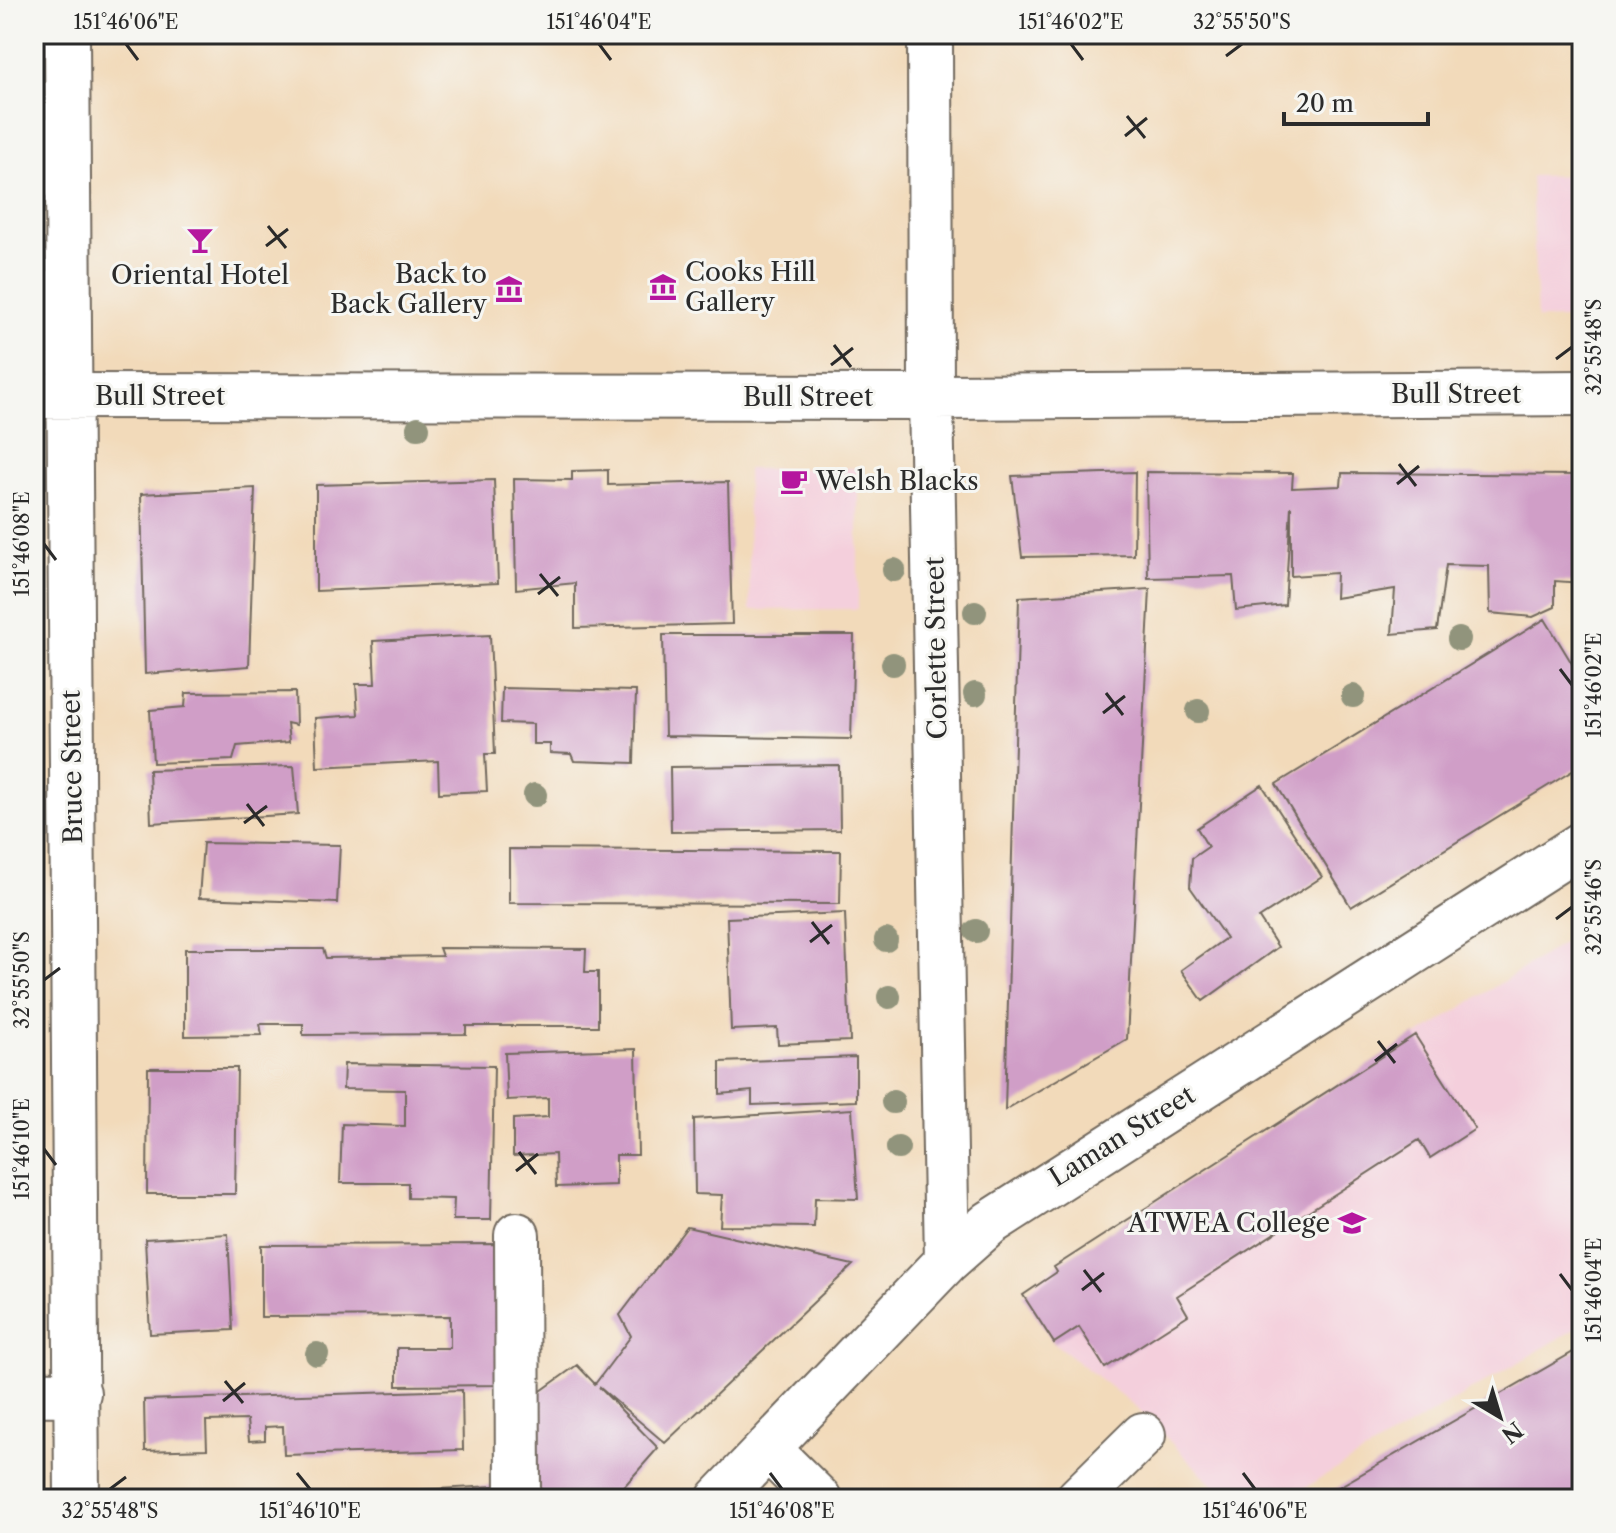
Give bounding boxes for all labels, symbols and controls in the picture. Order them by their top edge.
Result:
text: 151°46'06"E [73,10,179,34]
text: 151°46'04"E [546,10,652,34]
text: 151°46'02"E [1018,10,1124,34]
text: 32°55'50"S [1193,10,1291,34]
scale bar [1284,76,1428,126]
text: 20 m [1296,89,1354,118]
bar icon: Oriental Hotel [185,225,215,255]
place label: Cooks Hill Gallery [685,256,816,318]
place label: Back to Back Gallery [330,258,488,320]
place label: Oriental Hotel [111,259,289,291]
museum icon: Cooks Hill Gallery [648,272,678,302]
museum icon: Back to Back Gallery [494,274,524,304]
text: 32°55'48"S [1582,299,1606,395]
street label: Bull Street [1391,378,1522,410]
street label: Bull Street [95,380,226,412]
street label: Bull Street [743,381,874,413]
place label: Welsh Blacks [815,465,979,497]
cafe icon: Welsh Blacks [779,466,809,496]
text: 151°46'08"E [10,491,34,597]
street label: Corlette Street [918,556,954,740]
text: 151°46'02"E [1582,632,1606,738]
street label: Bruce Street [55,689,89,844]
text: 32°55'46"S [1582,859,1606,955]
text: 32°55'50"S [10,931,34,1029]
street label: Laman Street [1043,1078,1201,1193]
text: 151°46'10"E [10,1098,34,1200]
place label: ATWEA College [1126,1207,1330,1239]
school or university icon: ATWEA College [1337,1208,1367,1238]
text: 151°46'04"E [1582,1237,1606,1343]
north arrow [1460,1377,1540,1457]
text: N [1496,1416,1528,1449]
text: 32°55'48"S [62,1499,158,1523]
text: 151°46'10"E [259,1499,361,1523]
text: 151°46'08"E [729,1499,835,1523]
text: 151°46'06"E [1202,1499,1308,1523]

